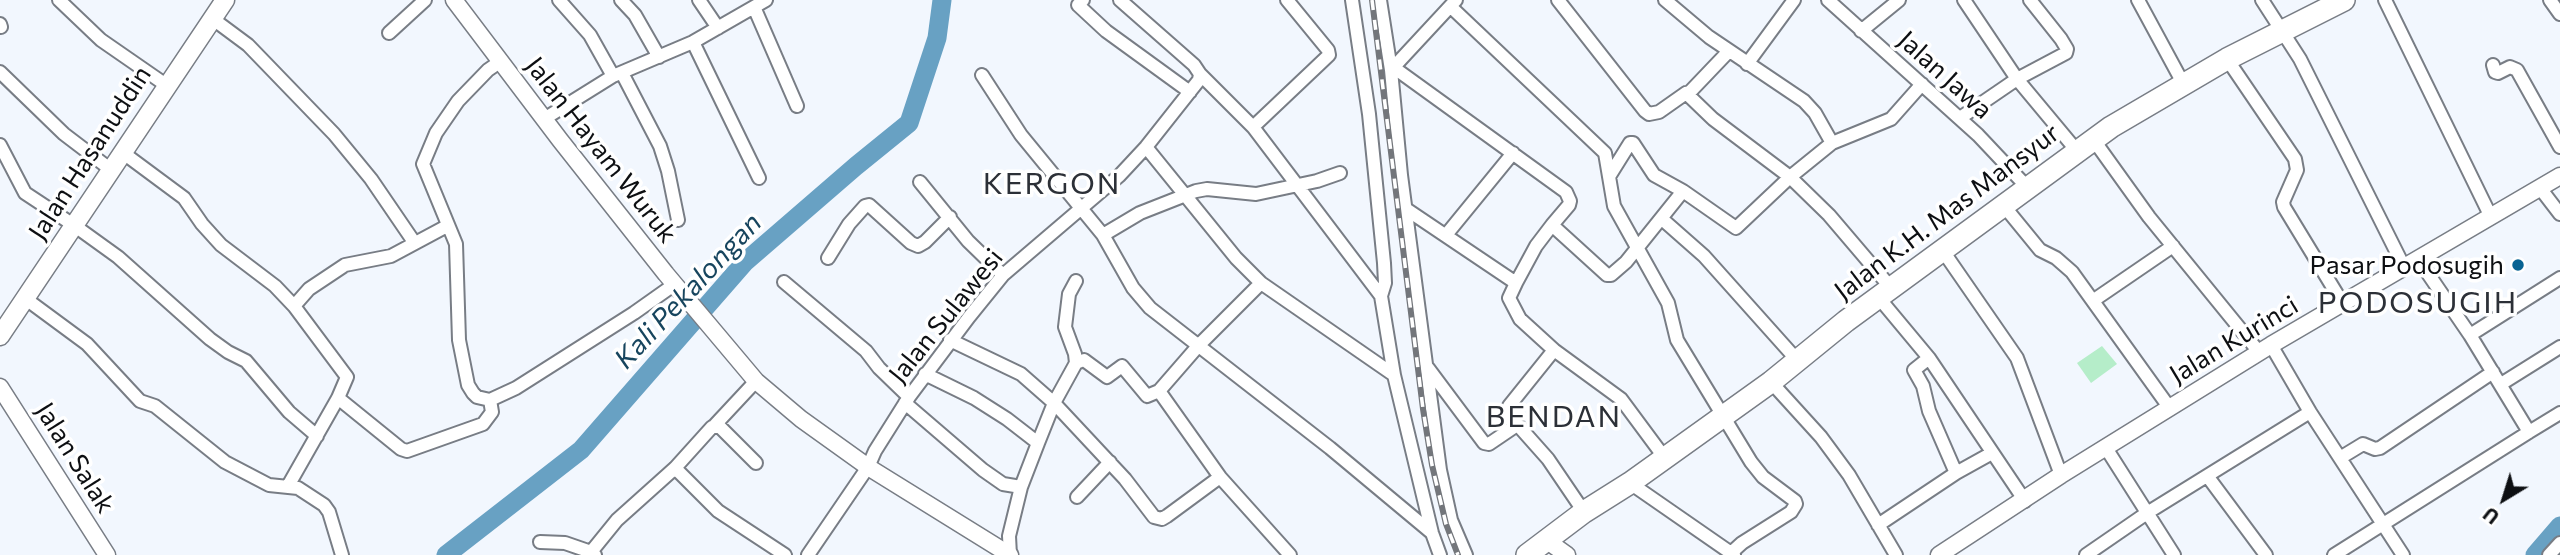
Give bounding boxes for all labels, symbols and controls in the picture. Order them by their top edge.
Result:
street label: Jalan Jawa [1891,25,1999,125]
street label: Jalan Hayam Wuruk [519,51,683,249]
street label: Jalan Hasanuddin [22,60,158,246]
street label: Jalan K.H. Mas Mansyur [1828,117,2066,307]
district label: KERGON [983,166,1121,202]
water label: Kali Pekalongan [607,206,769,376]
street label: Jalan Sulawesi [882,243,1010,389]
place label: Pasar Podosugih [2310,249,2504,281]
marker: Pasar Podosugih [2510,257,2526,273]
district label: PODOSUGIH [2319,285,2517,321]
street label: Jalan Kurinci [2164,289,2304,391]
street label: Jalan Salak [29,397,121,519]
district label: BENDAN [1487,399,1621,435]
north arrow [2469,464,2539,534]
text: U [2478,503,2503,529]

